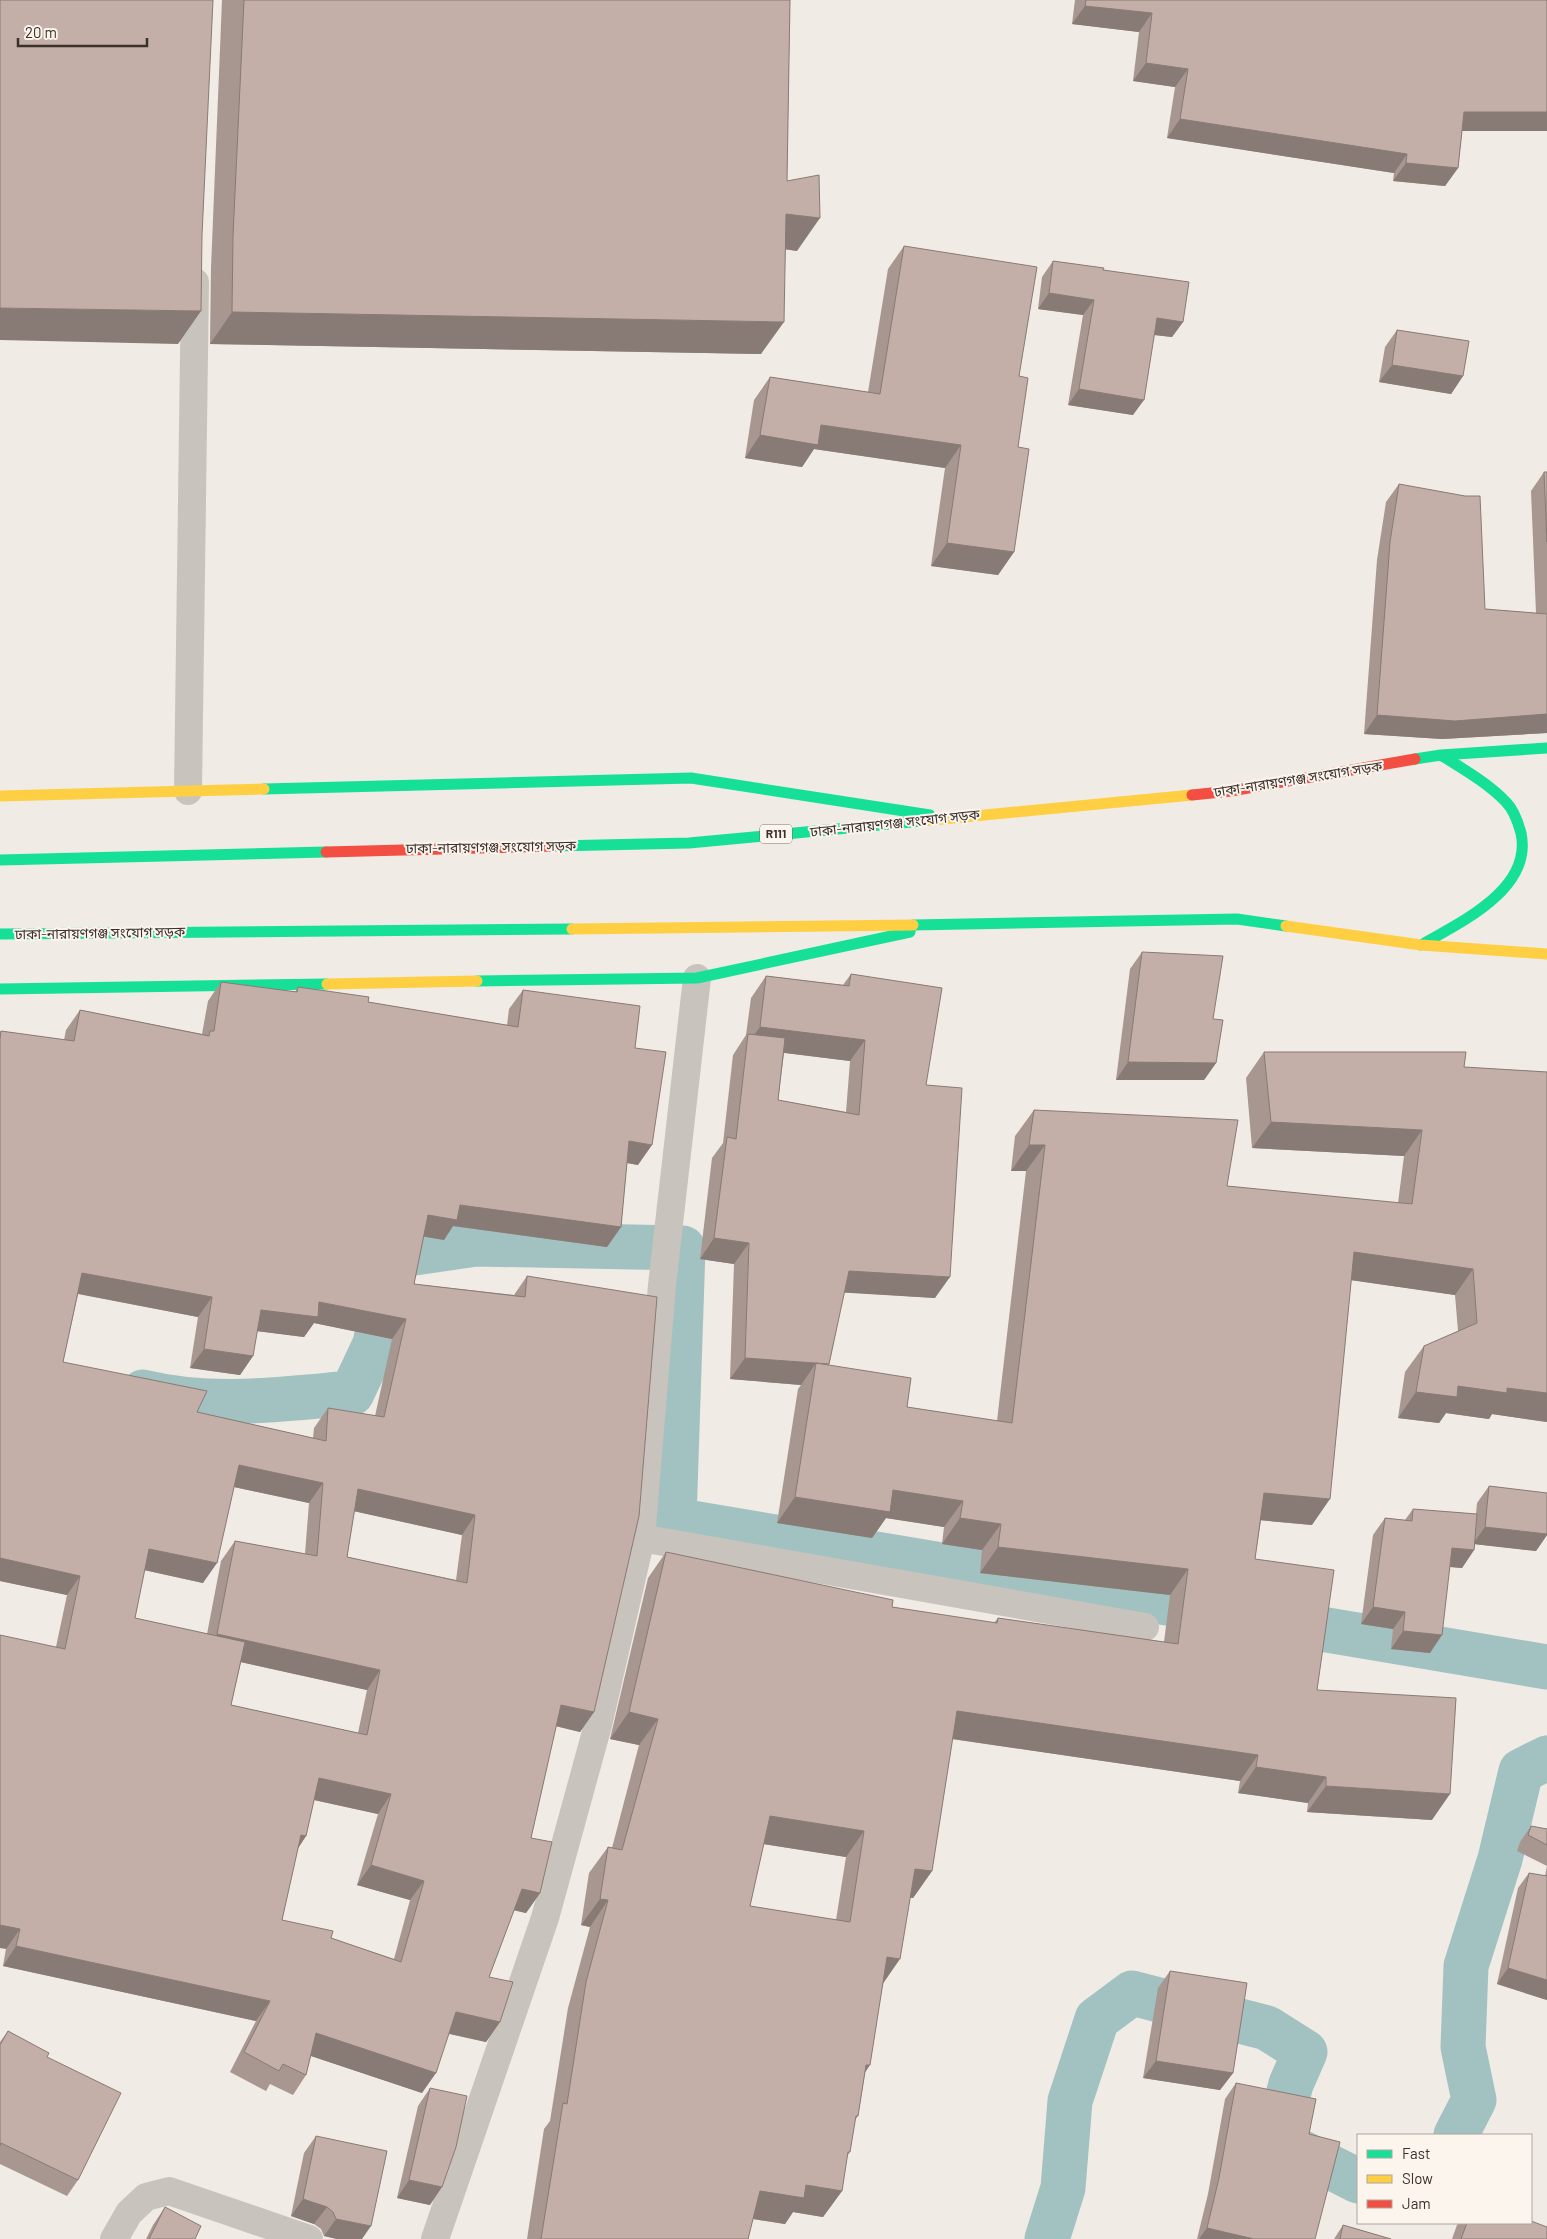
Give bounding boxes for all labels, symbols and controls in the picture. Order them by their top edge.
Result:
scale bar [18,15,146,47]
text: 20 m [25,23,57,41]
street label: ঢাকা-নারায়ণগঞ্জ সংযোগ সড়ক [1211,757,1384,800]
street label: ঢাকা-নারায়ণগঞ্জ সংযোগ সড়ক [808,805,981,840]
road number: R111 [760,824,792,844]
street label: ঢাকা-নারায়ণগঞ্জ সংযোগ সড়ক [405,837,577,857]
street label: ঢাকা-নারায়ণগঞ্জ সংযোগ সড়ক [14,923,186,943]
legend [1357,2134,1532,2224]
text: Fast [1402,2144,1430,2162]
text: Slow [1402,2169,1433,2187]
text: Jam [1402,2194,1431,2212]

